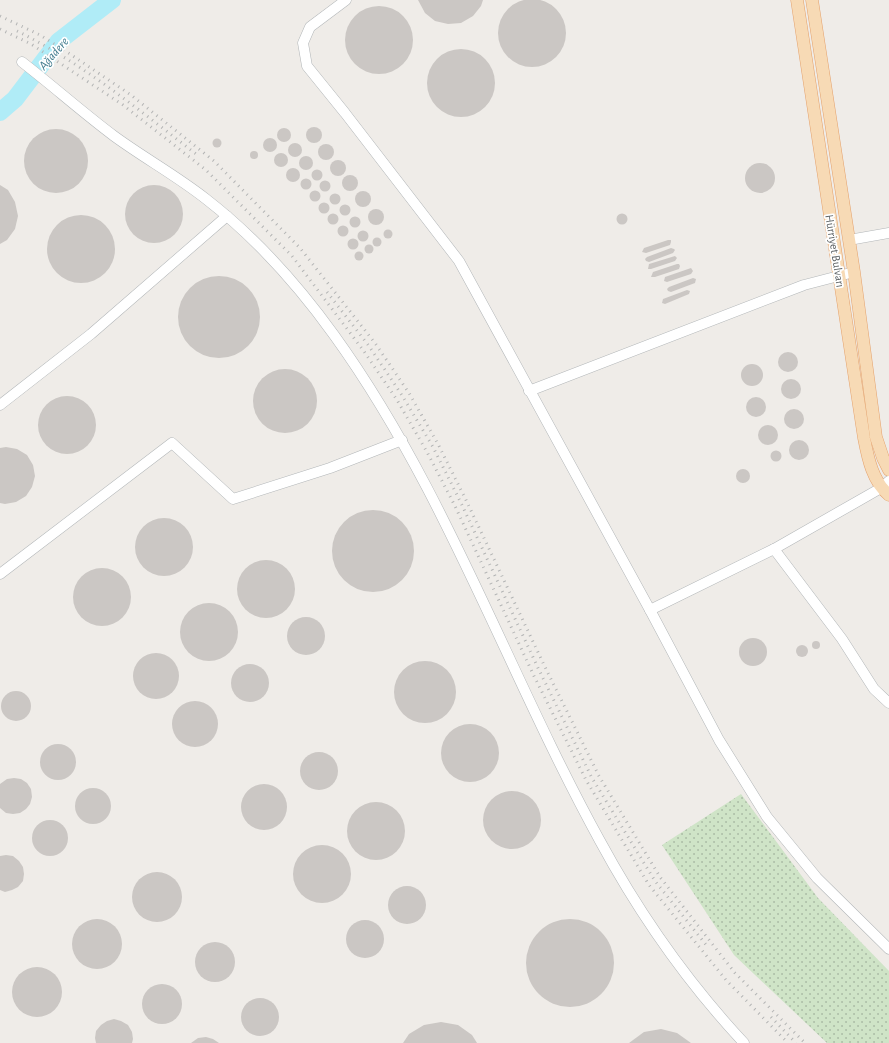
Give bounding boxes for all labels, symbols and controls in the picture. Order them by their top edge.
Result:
water label: Ağadere [36,35,72,73]
street label: Hürriyet Bulvarı [822,214,847,288]

